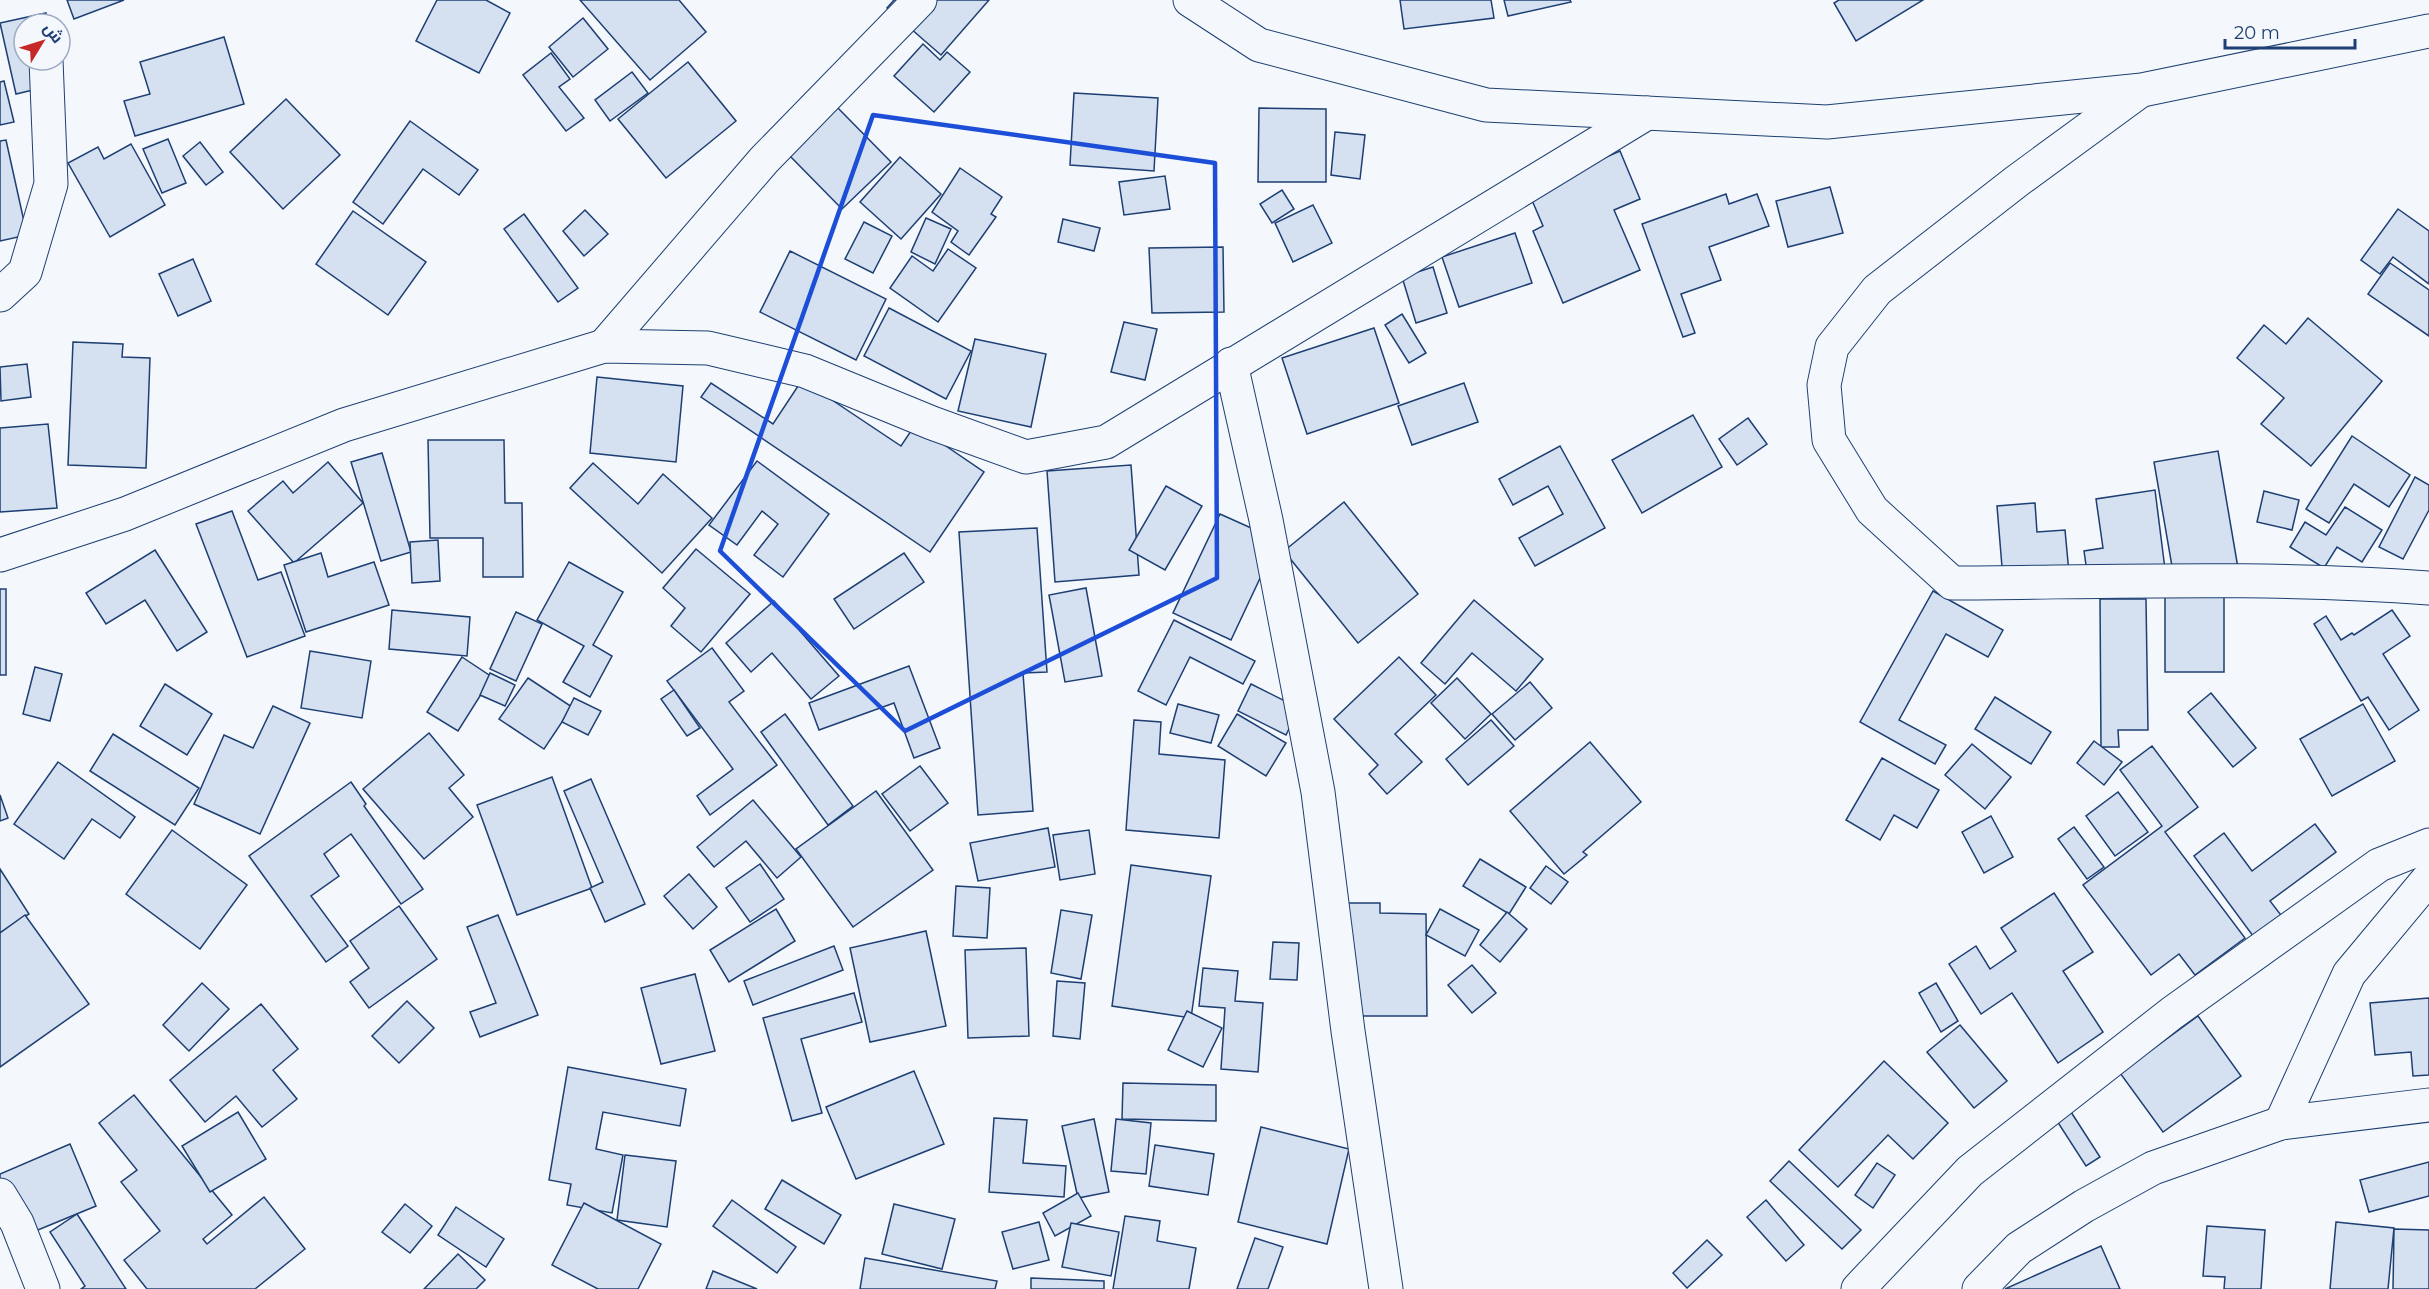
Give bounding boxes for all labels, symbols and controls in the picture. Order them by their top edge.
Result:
north arrow [12,12,72,72]
scale bar [2225,12,2356,50]
text: ش [40,19,67,47]
text: 20 m [2234,22,2280,44]

